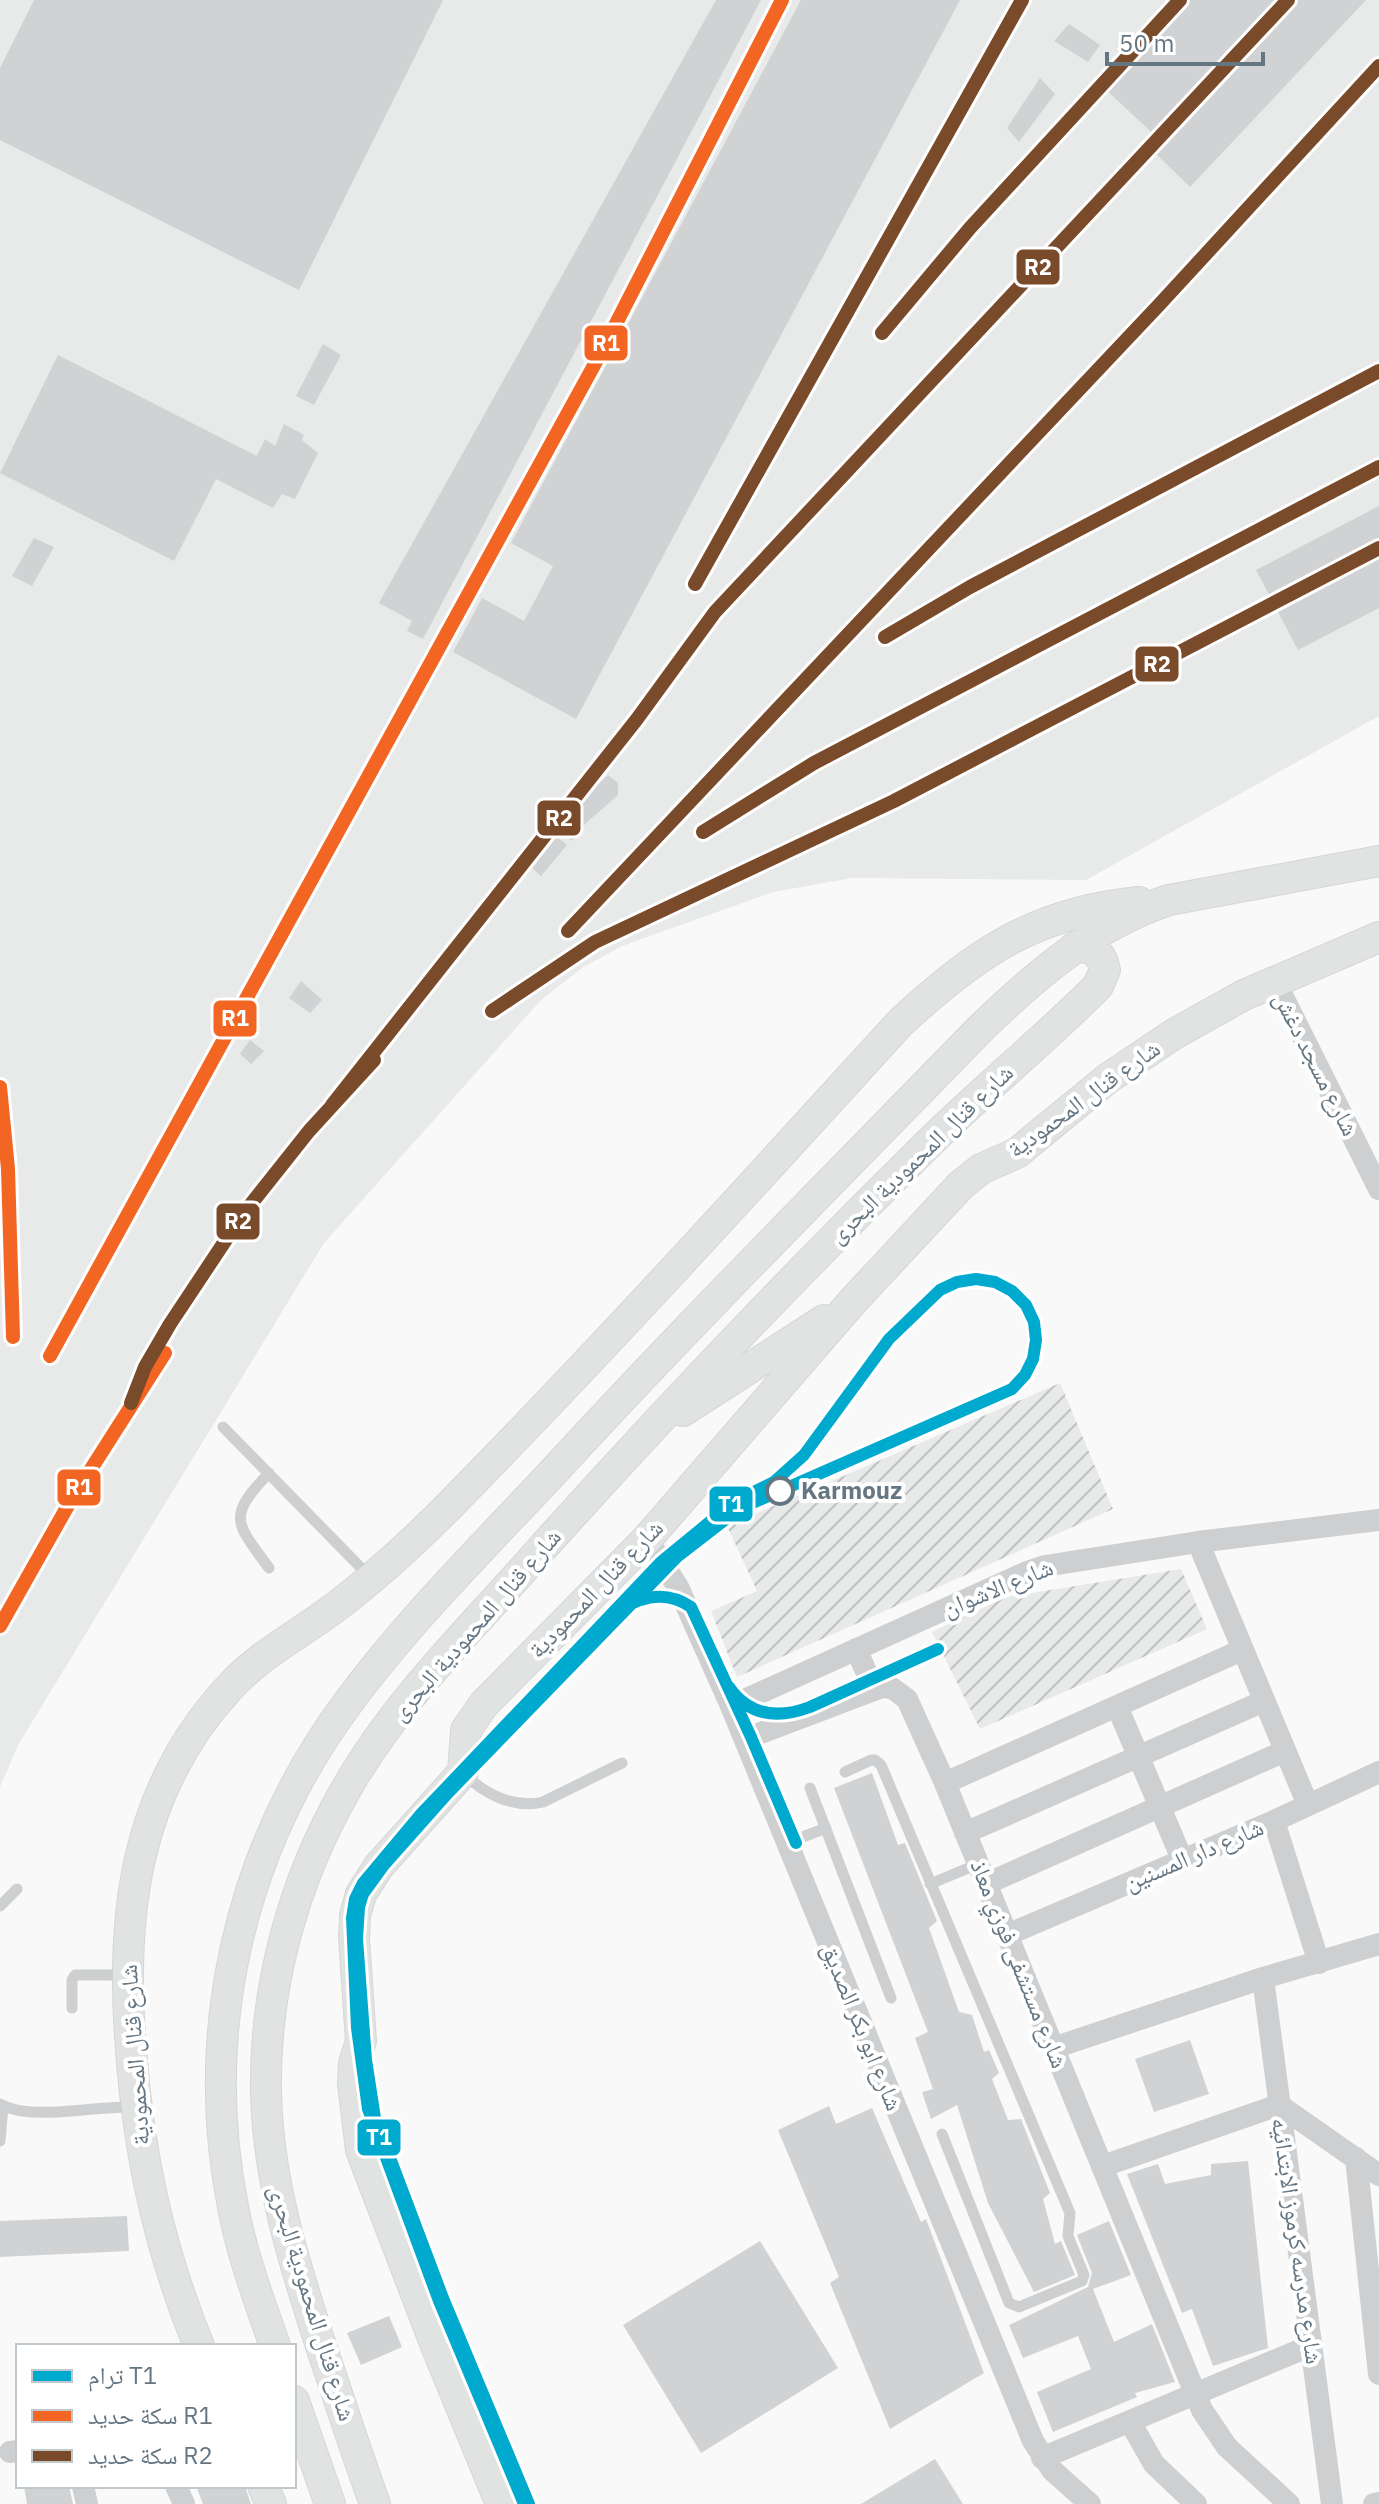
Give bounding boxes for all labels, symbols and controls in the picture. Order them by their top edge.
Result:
scale bar [1107,16,1263,66]
text: 50 m [1119,27,1174,59]
line badge: R2 [1015,248,1061,286]
text: R2 [1024,252,1052,281]
line badge: R1 [583,324,629,362]
text: R1 [592,328,620,357]
line badge: R2 [1134,645,1180,683]
text: R2 [1143,649,1171,678]
line badge: R2 [536,799,582,837]
text: R2 [545,803,573,832]
street label: شارع مسجد دغش [1267,986,1367,1141]
line badge: R1 [212,999,258,1038]
text: R1 [221,1003,249,1032]
street label: شارع قنال المحمودية [1001,1032,1166,1164]
street label: شارع قنال المحمودية البحرى [821,1057,1020,1250]
line badge: R2 [215,1202,261,1241]
text: R2 [224,1206,252,1235]
line badge: R1 [56,1468,102,1507]
text: R1 [65,1472,93,1501]
place label: Karmouz [801,1474,903,1506]
marker: Karmouz [766,1477,794,1505]
line badge: T1 [708,1485,754,1523]
text: T1 [718,1489,744,1518]
street label: شارع قنال المحمودية [521,1512,670,1665]
street label: شارع قنال المحمودية البحرى [383,1521,568,1727]
street label: شارع الاشوان [938,1550,1058,1624]
street label: شارع دار المسنين [1119,1810,1268,1898]
street label: شارع مستشفى فوزي معاذ [960,1855,1076,2074]
street label: شارع ابو بكر الصديق [815,1938,911,2115]
street label: شارع قنال المحمودية [112,1964,156,2147]
street label: شارع مدرسه كرموز الابتدائيه [1265,2116,1331,2366]
line badge: T1 [356,2118,402,2157]
text: T1 [366,2122,392,2151]
street label: شارع قنال المحمودية البحرى [262,2181,364,2425]
legend [16,2344,296,2488]
text: ترام T1 [88,2359,157,2392]
text: سكة حديد R1 [88,2399,213,2431]
text: سكة حديد R2 [88,2439,213,2471]

